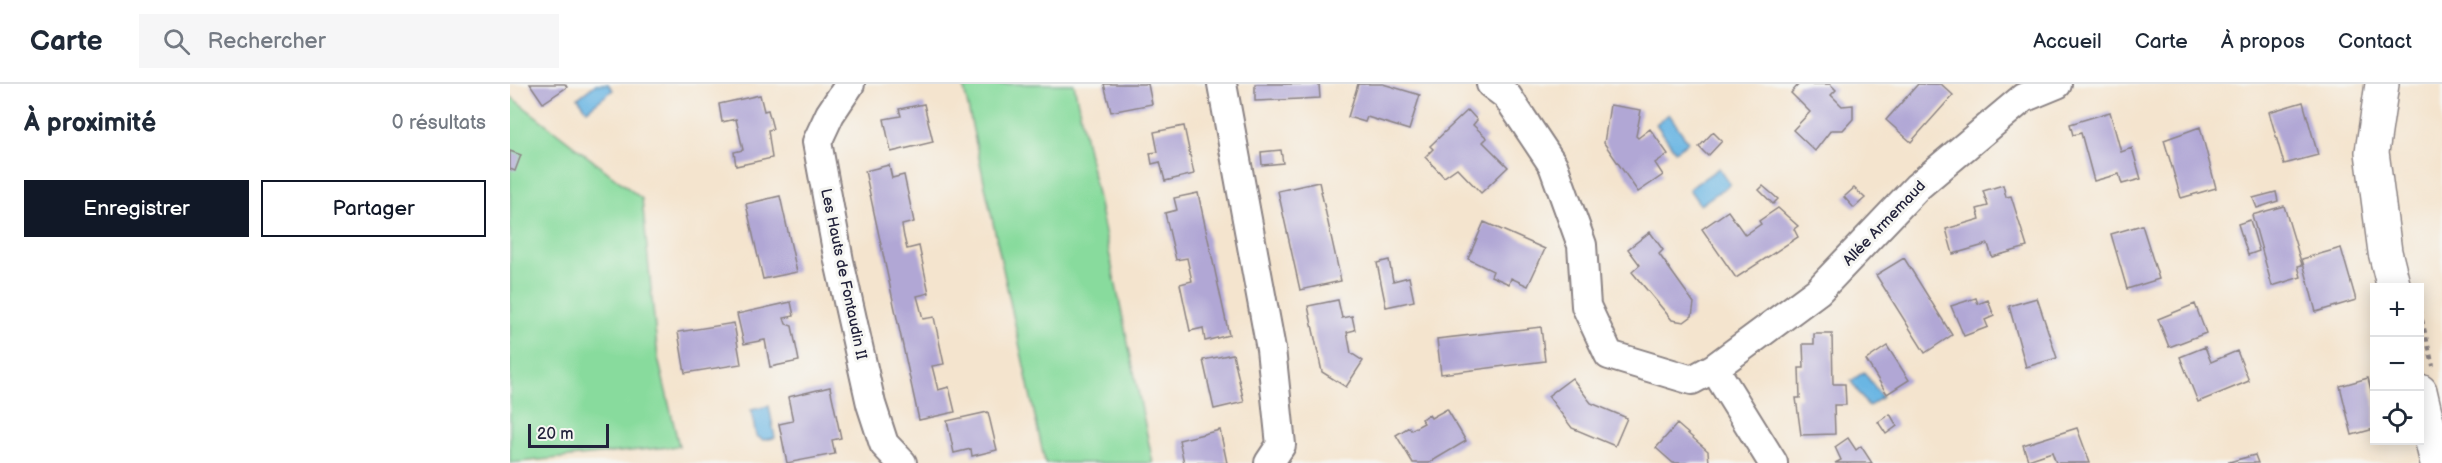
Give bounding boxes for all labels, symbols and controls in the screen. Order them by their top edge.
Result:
search box [139,14,559,68]
text: Carte [30,25,103,58]
icon: search [160,25,193,58]
text: Rechercher [208,28,326,55]
text: Accueil [2033,29,2102,54]
text: Carte [2135,29,2188,54]
text: À propos [2221,29,2305,54]
text: Contact [2338,29,2412,54]
text: À proximité [24,108,156,139]
text: 0 résultats [392,111,486,135]
street label: Allée Armemaud [1839,177,1930,270]
button: Enregistrer [24,180,249,237]
button: Partager [261,180,486,237]
street label: Les Hauts de Fontaudin II [816,187,871,362]
map controls [2370,283,2424,445]
button: + [2370,283,2424,337]
button: − [2370,337,2424,391]
button: locate [2370,391,2424,445]
scale bar [528,421,609,448]
text: 20 m [537,425,573,444]

